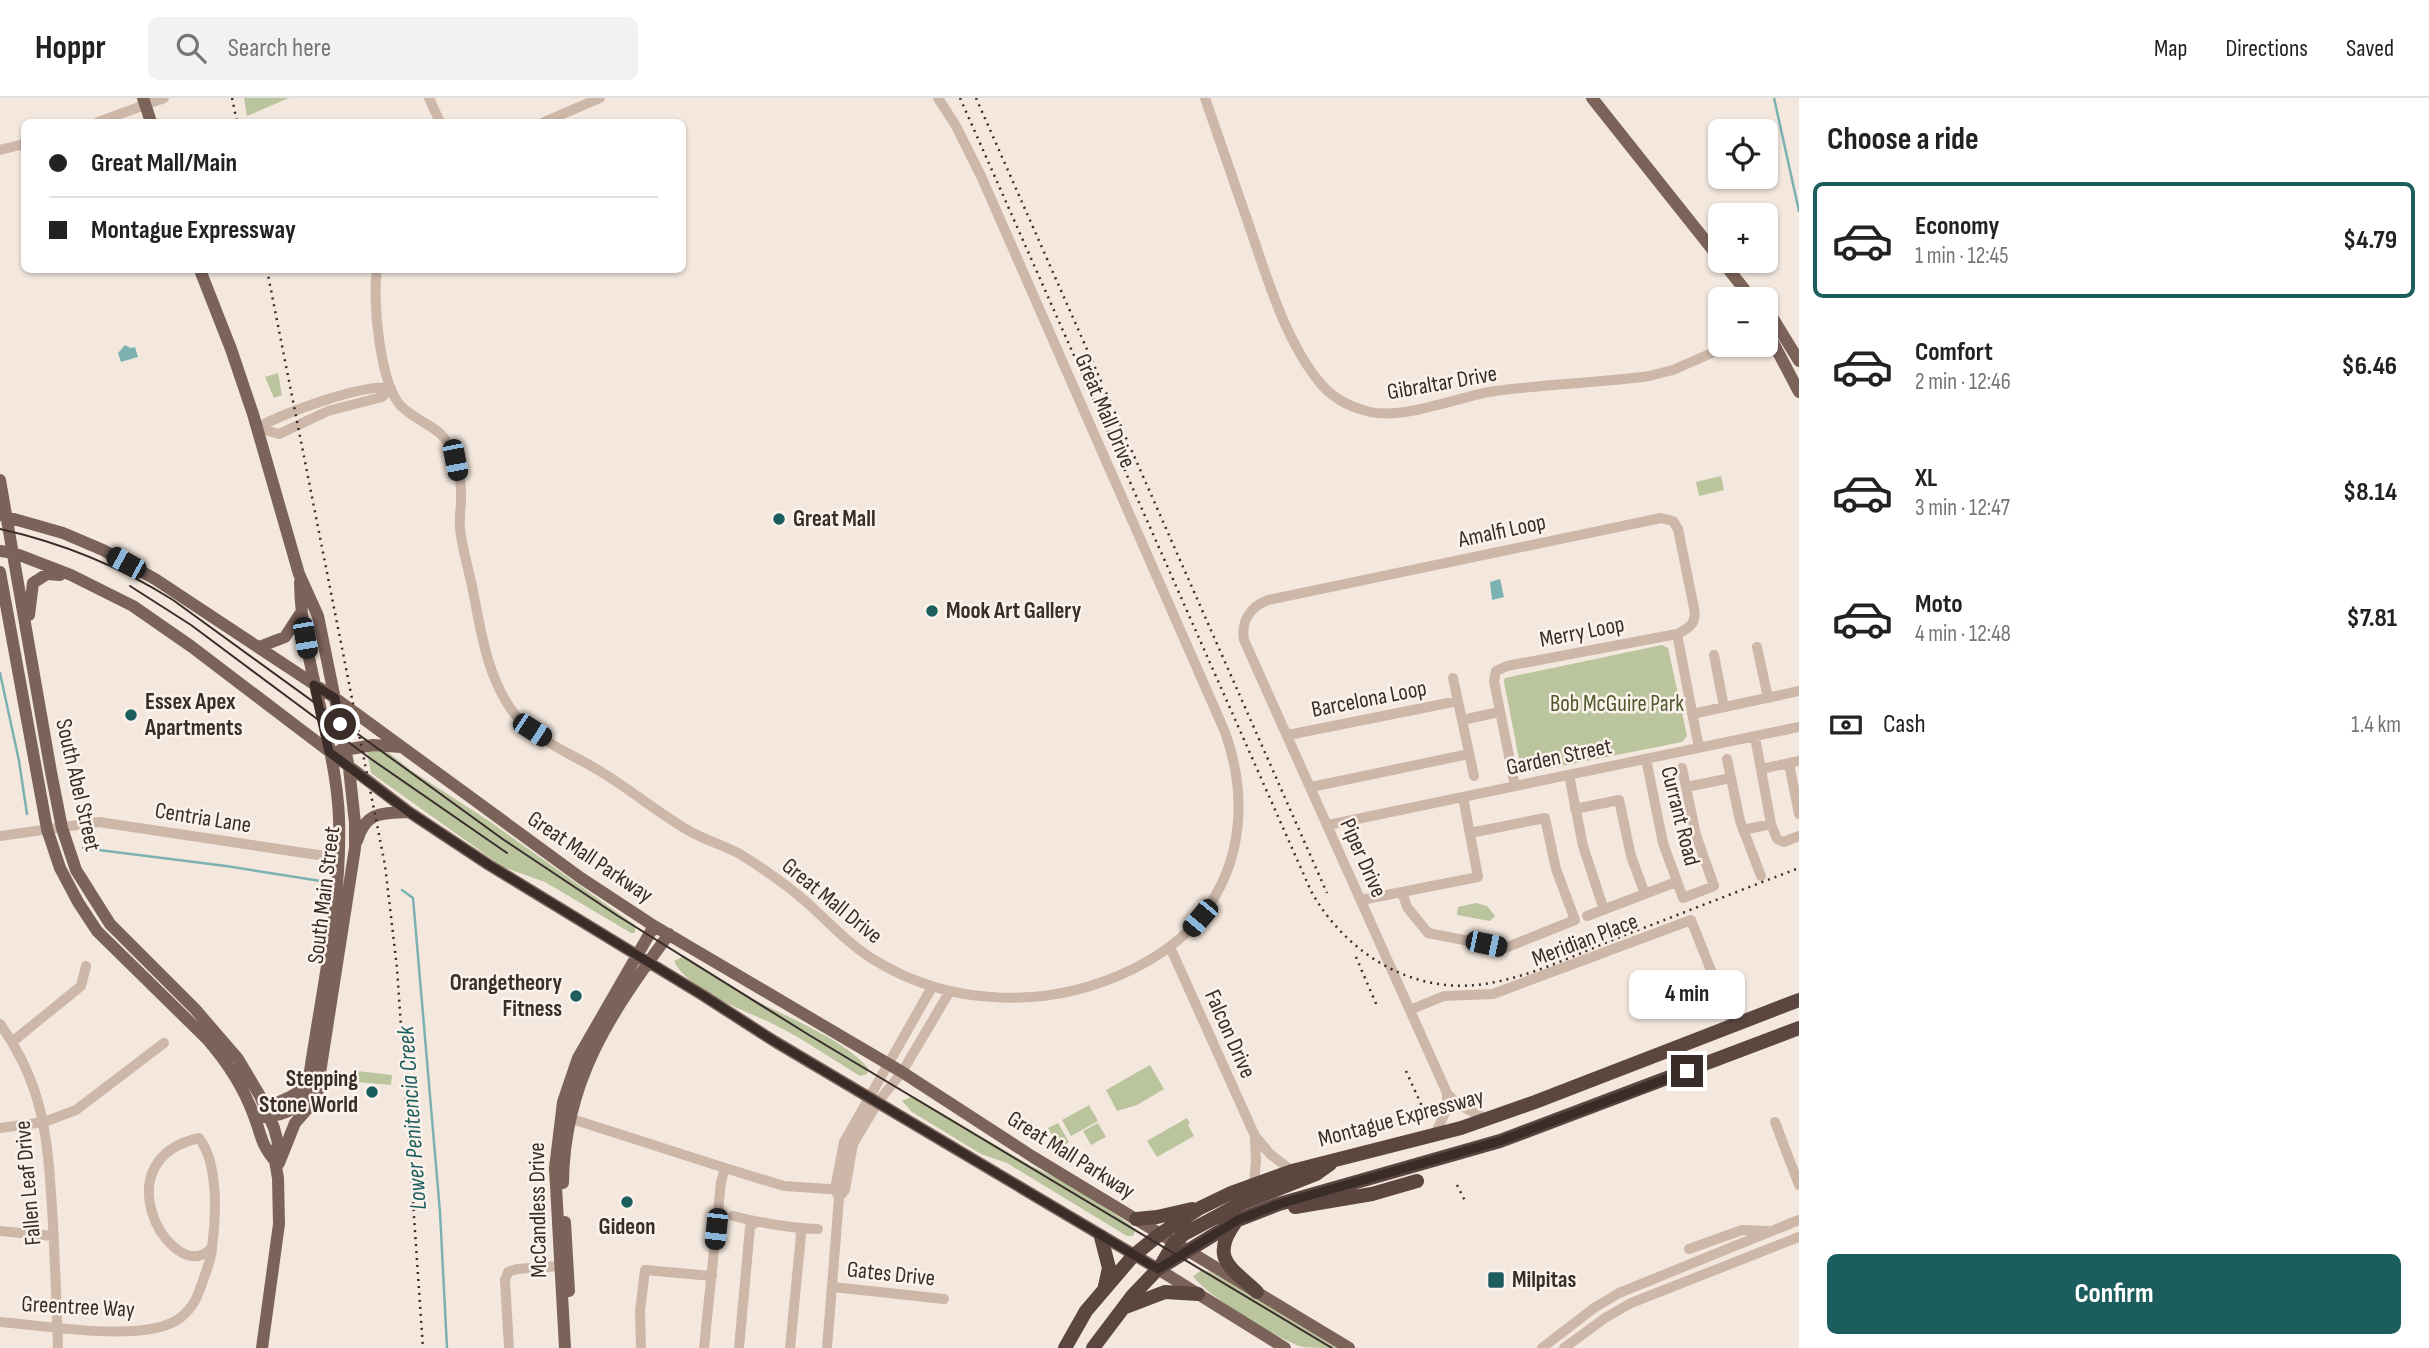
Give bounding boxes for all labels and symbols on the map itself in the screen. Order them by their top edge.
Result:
street label: Great Mall Drive [1068,350,1142,472]
street label: Gibraltar Drive [1385,360,1499,406]
car [441,437,470,483]
place label: Great Mall [793,505,876,533]
street label: Amalfi Loop [1455,508,1548,554]
marker: Great Mall [771,511,787,527]
car [103,544,150,582]
place label: Mook Art Gallery [946,597,1082,625]
marker: Mook Art Gallery [924,603,940,619]
street label: Merry Loop [1537,610,1627,654]
car [292,615,319,661]
street label: Barcelona Loop [1309,674,1429,724]
place label: Essex Apex Apartments [144,688,243,742]
park label: Bob McGuire Park [1550,690,1684,718]
marker: Essex Apex Apartments [123,707,139,723]
route start [324,708,356,740]
car [509,710,556,750]
street label: South Abel Street [49,716,107,854]
street label: Garden Street [1504,732,1614,782]
street label: Currant Road [1654,763,1706,869]
street label: Centria Lane [153,797,253,839]
street label: Great Mall Parkway [522,805,658,909]
street label: Piper Drive [1333,814,1393,902]
street label: South Main Street [302,825,346,965]
street label: Great Mall Drive [776,852,888,950]
car [1179,895,1222,941]
street label: Meridian Place [1528,907,1642,973]
car [1464,929,1509,959]
place label: Orangetheory Fitness [450,969,562,1023]
callout: 4 min [1629,970,1745,1018]
street label: Falcon Drive [1198,985,1262,1083]
marker: Orangetheory Fitness [568,988,584,1004]
water label: Lower Penitencia Creek [391,1024,433,1211]
route end [1671,1055,1703,1087]
place label: Stepping Stone World [259,1065,358,1119]
street label: Montague Expressway [1315,1082,1487,1154]
marker: Stepping Stone World [364,1084,380,1100]
street label: Great Mall Parkway [1002,1105,1140,1205]
street label: Fallen Leaf Drive [9,1119,47,1247]
street label: McCandless Drive [523,1142,553,1278]
marker: Gideon [619,1194,635,1210]
car [704,1207,729,1251]
place label: Gideon [599,1213,655,1241]
street label: Gates Drive [846,1255,936,1293]
place label: Milpitas [1512,1266,1576,1294]
marker: Milpitas [1486,1270,1506,1290]
street label: Greentree Way [21,1290,136,1324]

